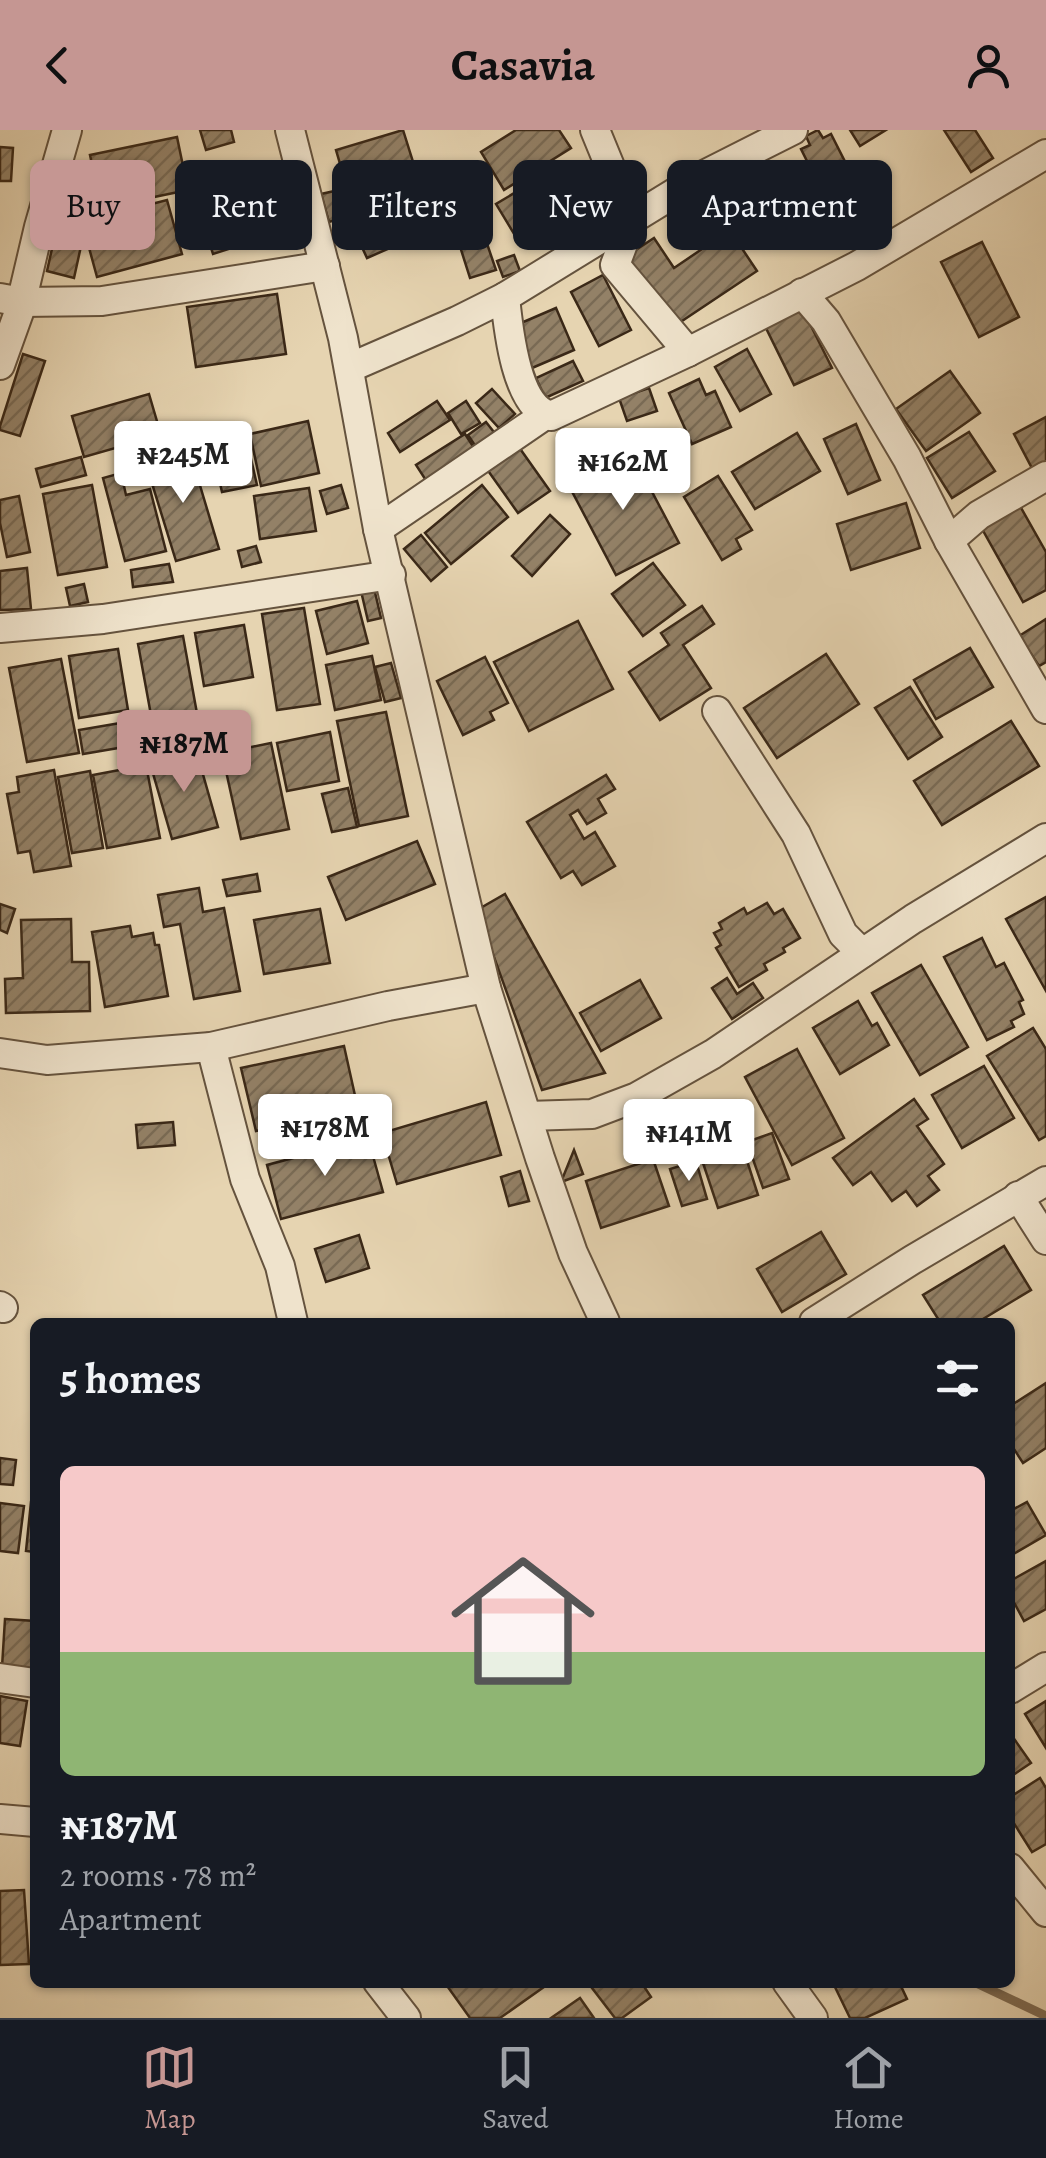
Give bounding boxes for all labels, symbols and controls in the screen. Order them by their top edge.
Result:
text: Casavia [451,34,595,96]
icon: back [30,38,85,93]
icon: person [961,38,1016,93]
chip: Buy [30,160,155,250]
chip: Rent [175,160,312,250]
chip: Filters [332,160,493,250]
chip: New [513,160,647,250]
chip: Apartment [667,160,892,250]
pin: ₦245M [113,421,253,506]
pin: ₦162M [553,428,693,513]
text: ₦245M [136,431,230,475]
text: ₦162M [577,438,669,482]
pin: ₦187M [114,710,254,795]
text: ₦187M [139,720,229,764]
pin: ₦178M [255,1094,395,1179]
pin: ₦141M [619,1099,759,1184]
text: ₦178M [280,1104,370,1148]
text: ₦141M [645,1109,733,1153]
text: 5 homes [60,1350,201,1407]
icon: filters [930,1351,985,1406]
icon: home [433,1531,613,1711]
text: ₦187M [60,1796,178,1853]
text: 2 rooms · 78 m² [60,1853,256,1897]
text: Apartment [60,1897,202,1941]
tab: Map [142,2040,197,2138]
tab: Saved [482,2040,549,2138]
tab: Home [833,2040,904,2138]

